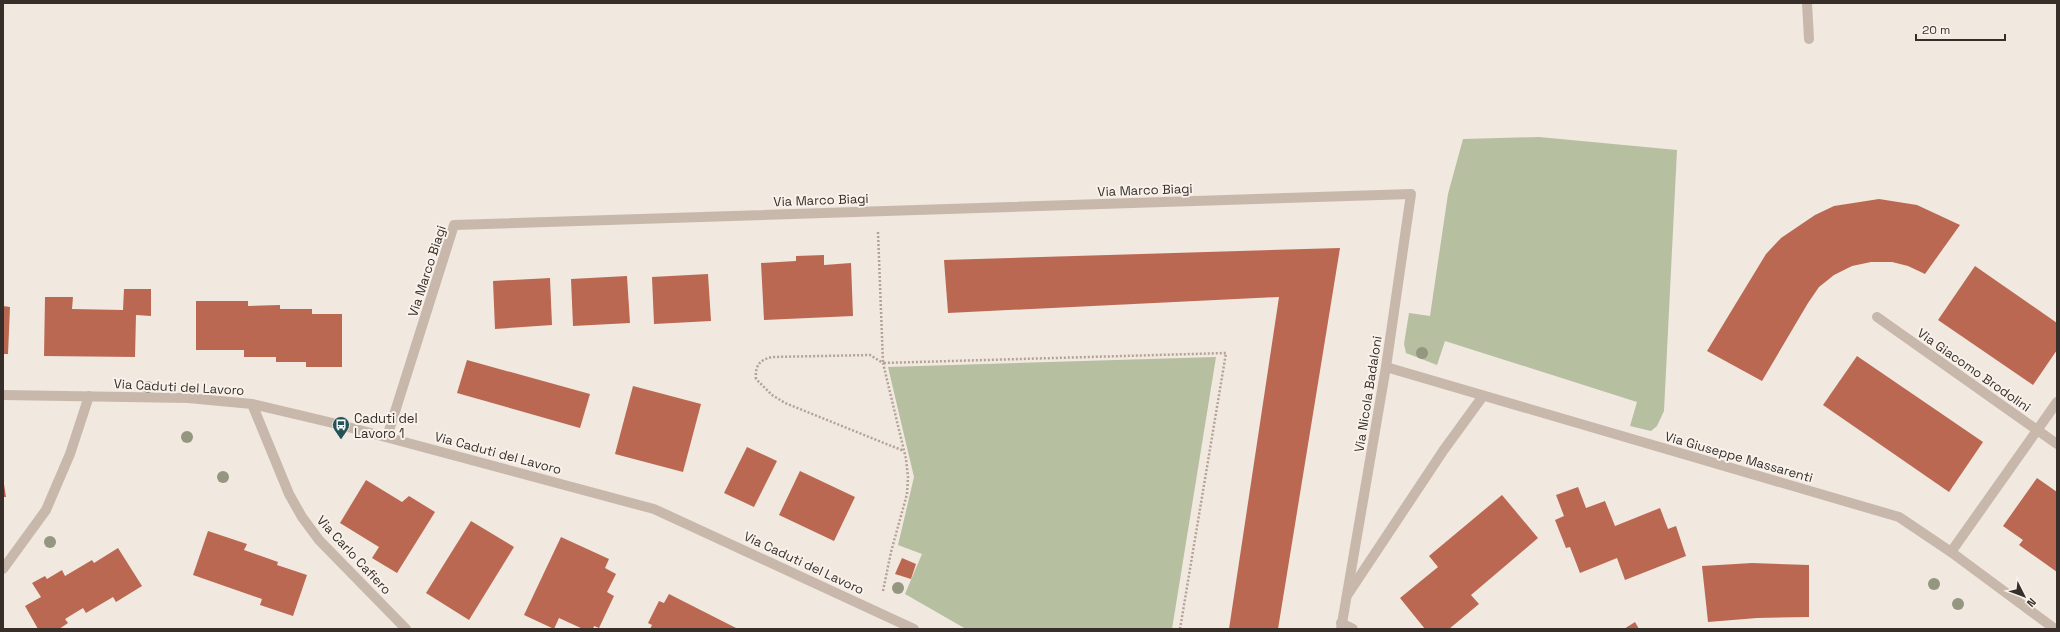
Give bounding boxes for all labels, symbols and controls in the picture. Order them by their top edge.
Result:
scale bar [1916,16,2005,42]
text: 20 m [1922,22,1950,38]
street label: Via Marco Biagi [1097,180,1193,200]
street label: Via Marco Biagi [773,190,869,210]
street label: Via Marco Biagi [404,223,450,319]
street label: Via Giacomo Brodolini [1914,324,2034,416]
street label: Via Nicola Badaloni [1350,334,1386,454]
street label: Via Caduti del Lavoro [113,375,245,399]
place label: Caduti del Lavoro 1 [354,410,418,442]
bus stop icon: Caduti del Lavoro 1 [331,415,351,440]
street label: Via Caduti del Lavoro [433,428,563,478]
street label: Via Giuseppe Massarenti [1663,428,1815,486]
street label: Via Carlo Cafiero [313,512,395,598]
street label: Via Caduti del Lavoro [741,528,867,598]
north arrow [2004,576,2044,616]
text: N [2024,595,2039,610]

